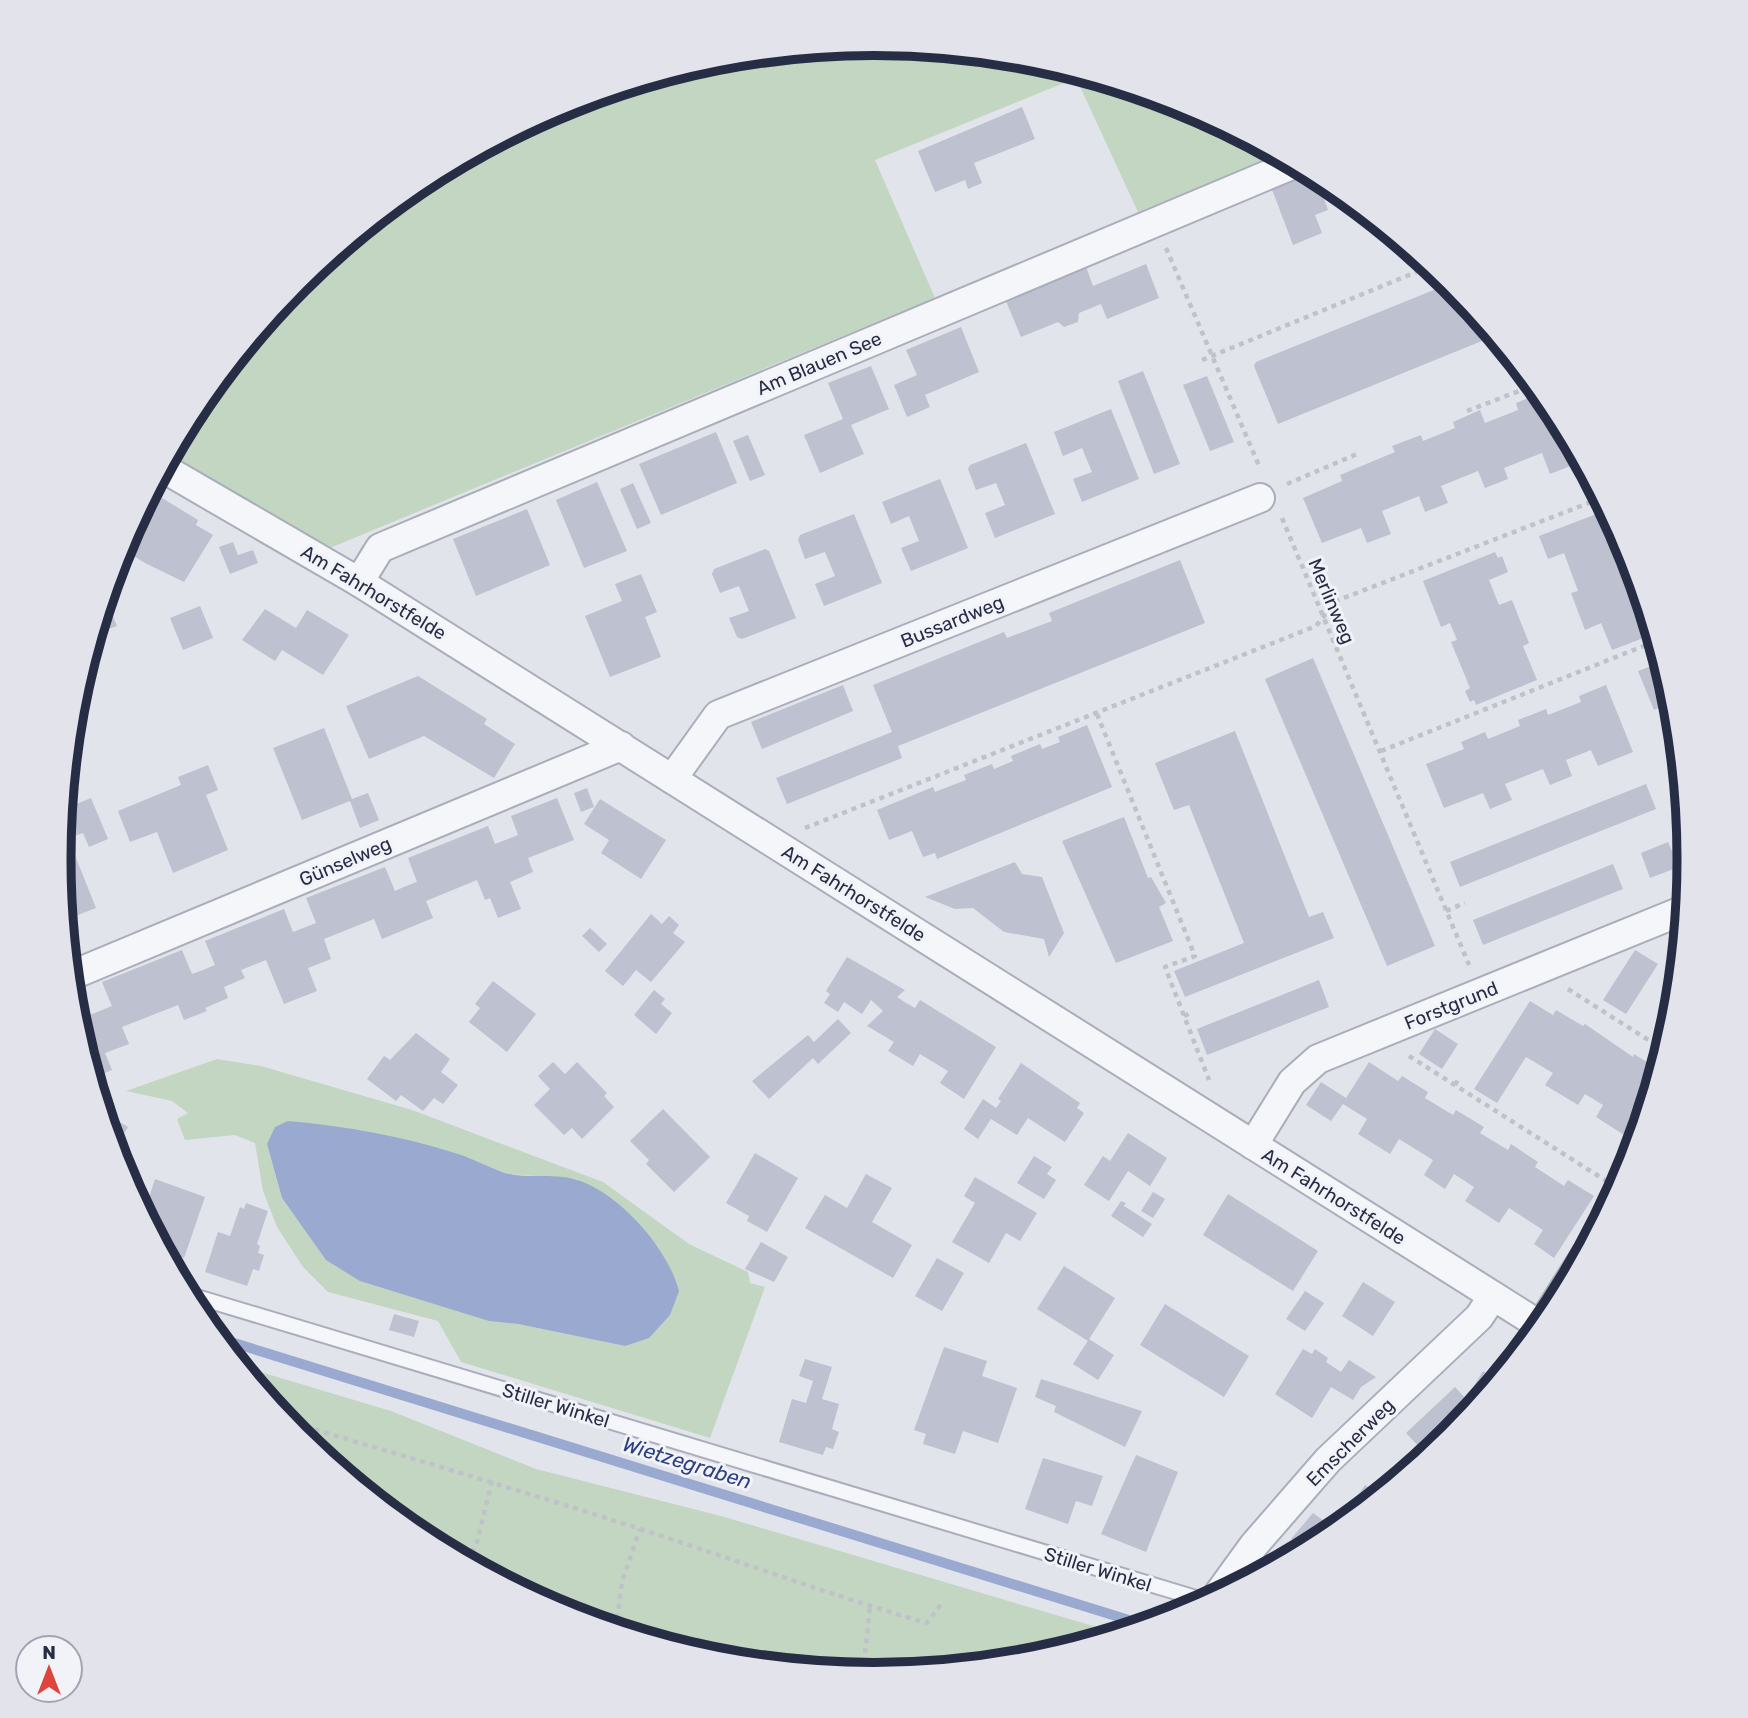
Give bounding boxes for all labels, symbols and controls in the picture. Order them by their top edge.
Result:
street label: Am Blauen See [753,327,885,400]
street label: Am Fahrhorstfelde [297,540,450,645]
street label: Merlinweg [1303,555,1360,647]
street label: Bussardweg [897,590,1007,653]
street label: Günselweg [296,832,395,891]
street label: Am Fahrhorstfelde [778,840,930,947]
street label: Forstgrund [1401,976,1501,1035]
street label: Am Fahrhorstfelde [1258,1143,1410,1250]
street label: Stiller Winkel [500,1378,612,1433]
street label: Emscherweg [1302,1394,1399,1491]
water label: Wietzegraben [620,1431,755,1494]
street label: Stiller Winkel [1042,1542,1154,1597]
north arrow [14,1634,84,1704]
text: N [42,1641,56,1664]

